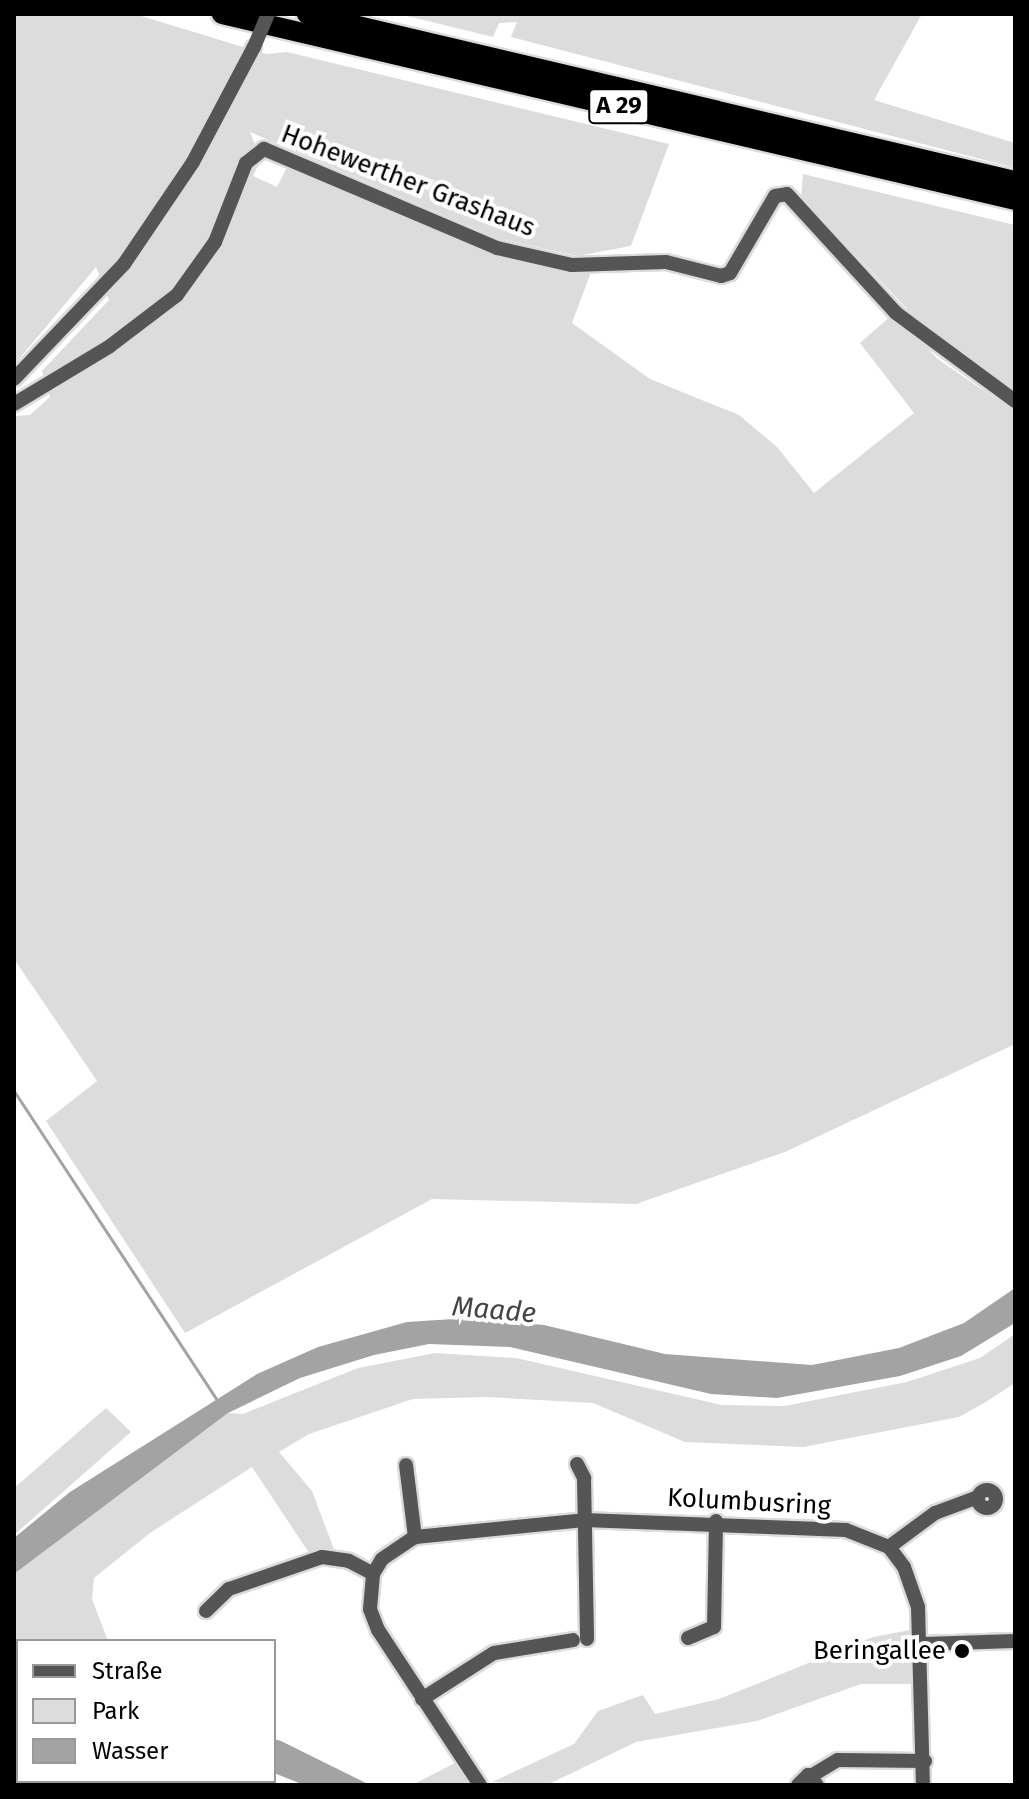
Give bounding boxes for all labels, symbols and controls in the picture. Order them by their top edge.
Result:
road number: A 29 [587,86,651,126]
street label: Hohewerther Grashaus [277,118,539,244]
water label: Maade [451,1290,537,1330]
street label: Kolumbusring [666,1482,832,1522]
place label: Beringallee [813,1635,946,1667]
legend [16,1639,276,1783]
marker: Beringallee [953,1642,971,1660]
text: Straße [92,1657,163,1685]
text: Park [92,1697,139,1725]
text: Wasser [92,1737,168,1765]

